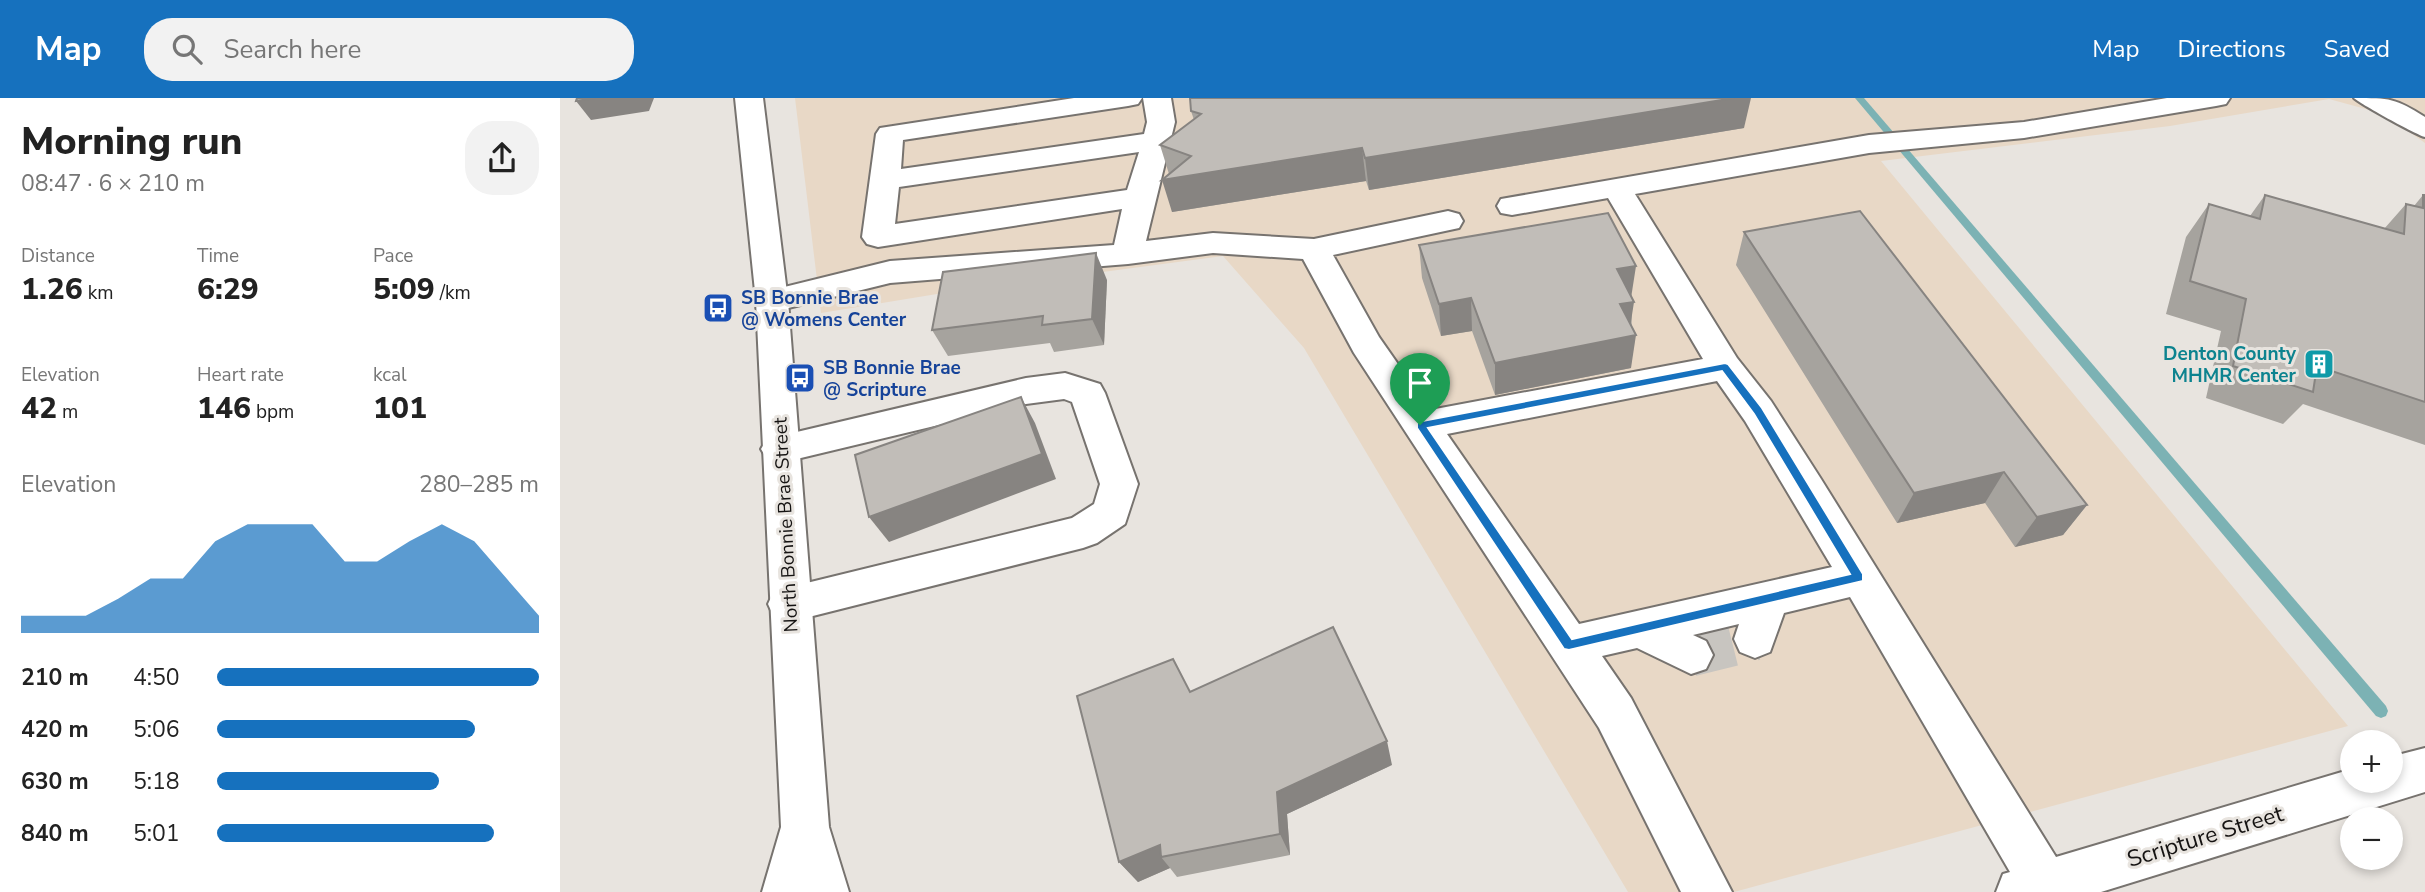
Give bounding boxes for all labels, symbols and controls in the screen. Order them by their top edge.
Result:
search box [144,18,634,81]
text: Map [35,27,102,72]
icon: search [168,30,206,68]
text: Search here [224,32,361,67]
text: Map [2092,33,2139,65]
text: Directions [2177,33,2286,65]
text: Saved [2324,33,2390,65]
text: Morning run [21,116,242,167]
button: share [465,121,539,195]
text: 08:47 · 6 × 210 m [21,168,205,199]
text: Distance [21,243,95,269]
text: Time [197,243,239,269]
text: Pace [373,243,413,269]
text: 1.26 [21,269,83,310]
text: 6:29 [197,269,259,310]
text: 5:09 [373,269,435,310]
text: km [83,280,113,306]
text: /km [435,280,471,306]
place label: SB Bonnie Brae @ Womens Center [741,285,907,333]
bus stop icon: SB Bonnie Brae @ Womens Center [701,291,735,325]
place label: Denton County MHMR Center [2163,341,2297,389]
building icon: Denton County MHMR Center [2302,347,2336,381]
pin [1390,353,1450,425]
place label: SB Bonnie Brae @ Scripture [823,355,961,403]
bus stop icon: SB Bonnie Brae @ Scripture [783,361,817,395]
text: Elevation [21,362,100,388]
text: Heart rate [197,362,284,388]
text: kcal [373,362,407,388]
icon: arrive [1401,364,1439,402]
text: 42 [21,388,57,429]
text: 146 [197,388,251,429]
text: 101 [373,388,427,429]
text: m [57,399,78,425]
text: bpm [251,399,294,425]
street label: North Bonnie Brae Street [767,417,805,633]
text: Elevation [21,469,116,500]
text: 280–285 m [419,469,539,500]
text: 210 m [21,662,89,693]
text: 4:50 [133,662,180,693]
text: 420 m [21,714,89,745]
text: 5:06 [133,714,180,745]
map controls [2340,730,2403,870]
button: + [2340,730,2403,793]
text: 630 m [21,766,89,797]
text: 5:18 [133,766,180,797]
street label: Scripture Street [2123,798,2288,875]
button: − [2340,807,2403,870]
text: 840 m [21,818,89,849]
text: 5:01 [133,818,180,849]

